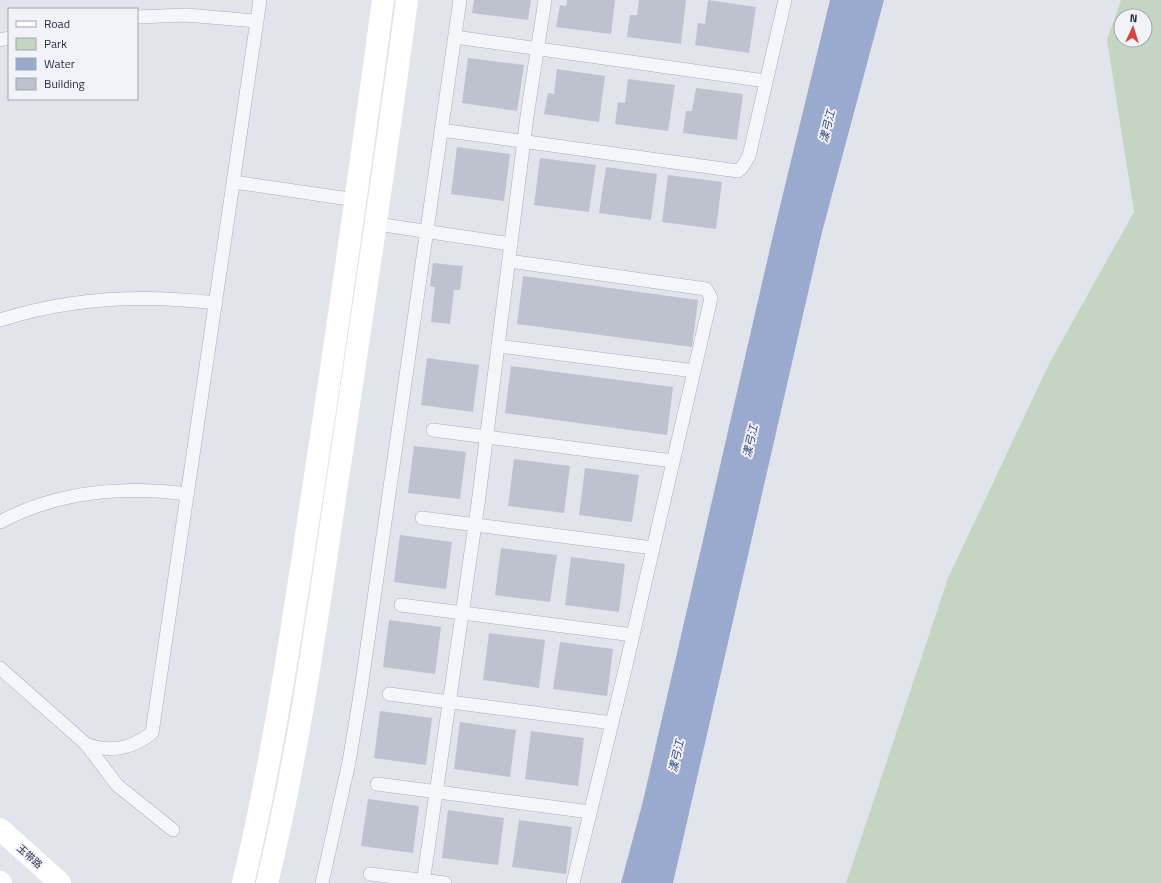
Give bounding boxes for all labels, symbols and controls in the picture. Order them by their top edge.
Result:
legend [8,8,138,100]
north arrow [1113,8,1153,48]
text: N [1129,10,1138,26]
text: Road [44,14,70,33]
text: Park [44,34,67,53]
text: Water [44,54,75,73]
text: Building [44,74,85,93]
water label: 漾弓江 [815,107,839,144]
water label: 漾弓江 [738,422,762,459]
water label: 漾弓江 [664,737,688,774]
street label: 玉带路 [13,841,46,872]

